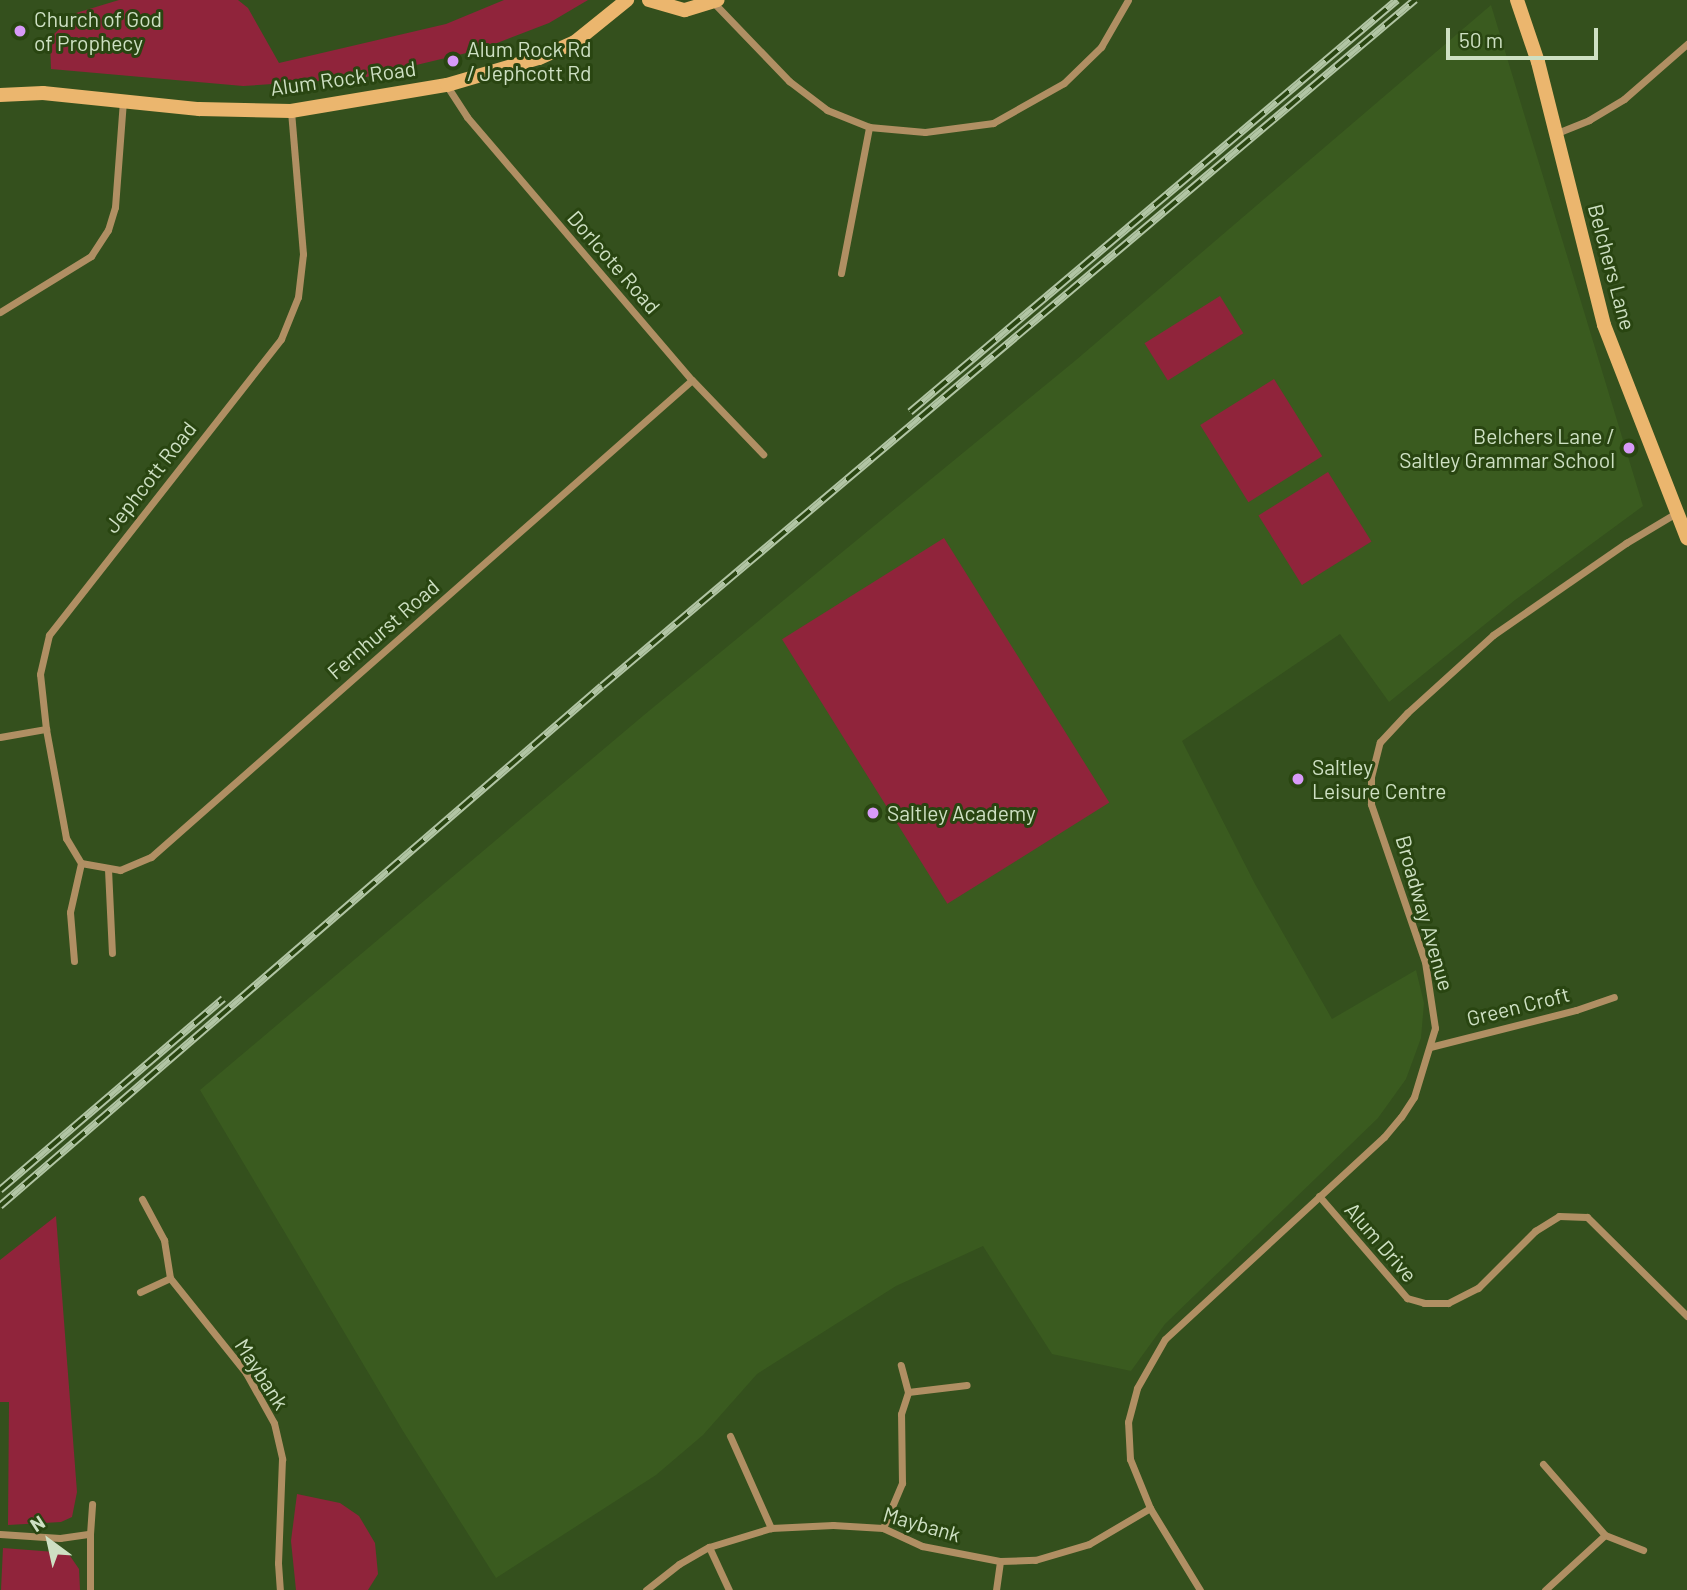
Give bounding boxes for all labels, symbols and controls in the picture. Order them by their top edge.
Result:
place label: Church of God of Prophecy [34,6,162,56]
scale bar [1449,14,1601,58]
marker: Church of God of Prophecy [12,23,28,39]
text: 50 m [1459,27,1503,52]
place label: Alum Rock Rd / Jephcott Rd [467,36,592,86]
marker: Alum Rock Rd / Jephcott Rd [445,53,461,69]
street label: Alum Rock Road [269,55,417,101]
street label: Belchers Lane [1583,201,1641,333]
street label: Dorlcote Road [562,205,666,319]
street label: Jephcott Road [99,416,201,538]
place label: Belchers Lane / Saltley Grammar School [1399,423,1615,473]
marker: Belchers Lane / Saltley Grammar School [1621,440,1637,456]
street label: Fernhurst Road [322,574,444,684]
place label: Saltley Leisure Centre [1312,754,1446,804]
marker: Saltley Leisure Centre [1290,771,1306,787]
place label: Saltley Academy [887,800,1036,826]
marker: Saltley Academy [865,805,881,821]
street label: Broadway Avenue [1391,832,1459,994]
street label: Green Croft [1464,981,1572,1031]
street label: Alum Drive [1340,1197,1422,1287]
street label: Maybank [230,1334,294,1414]
street label: Maybank [880,1501,964,1547]
north arrow [14,1506,84,1576]
text: N [26,1510,49,1536]

